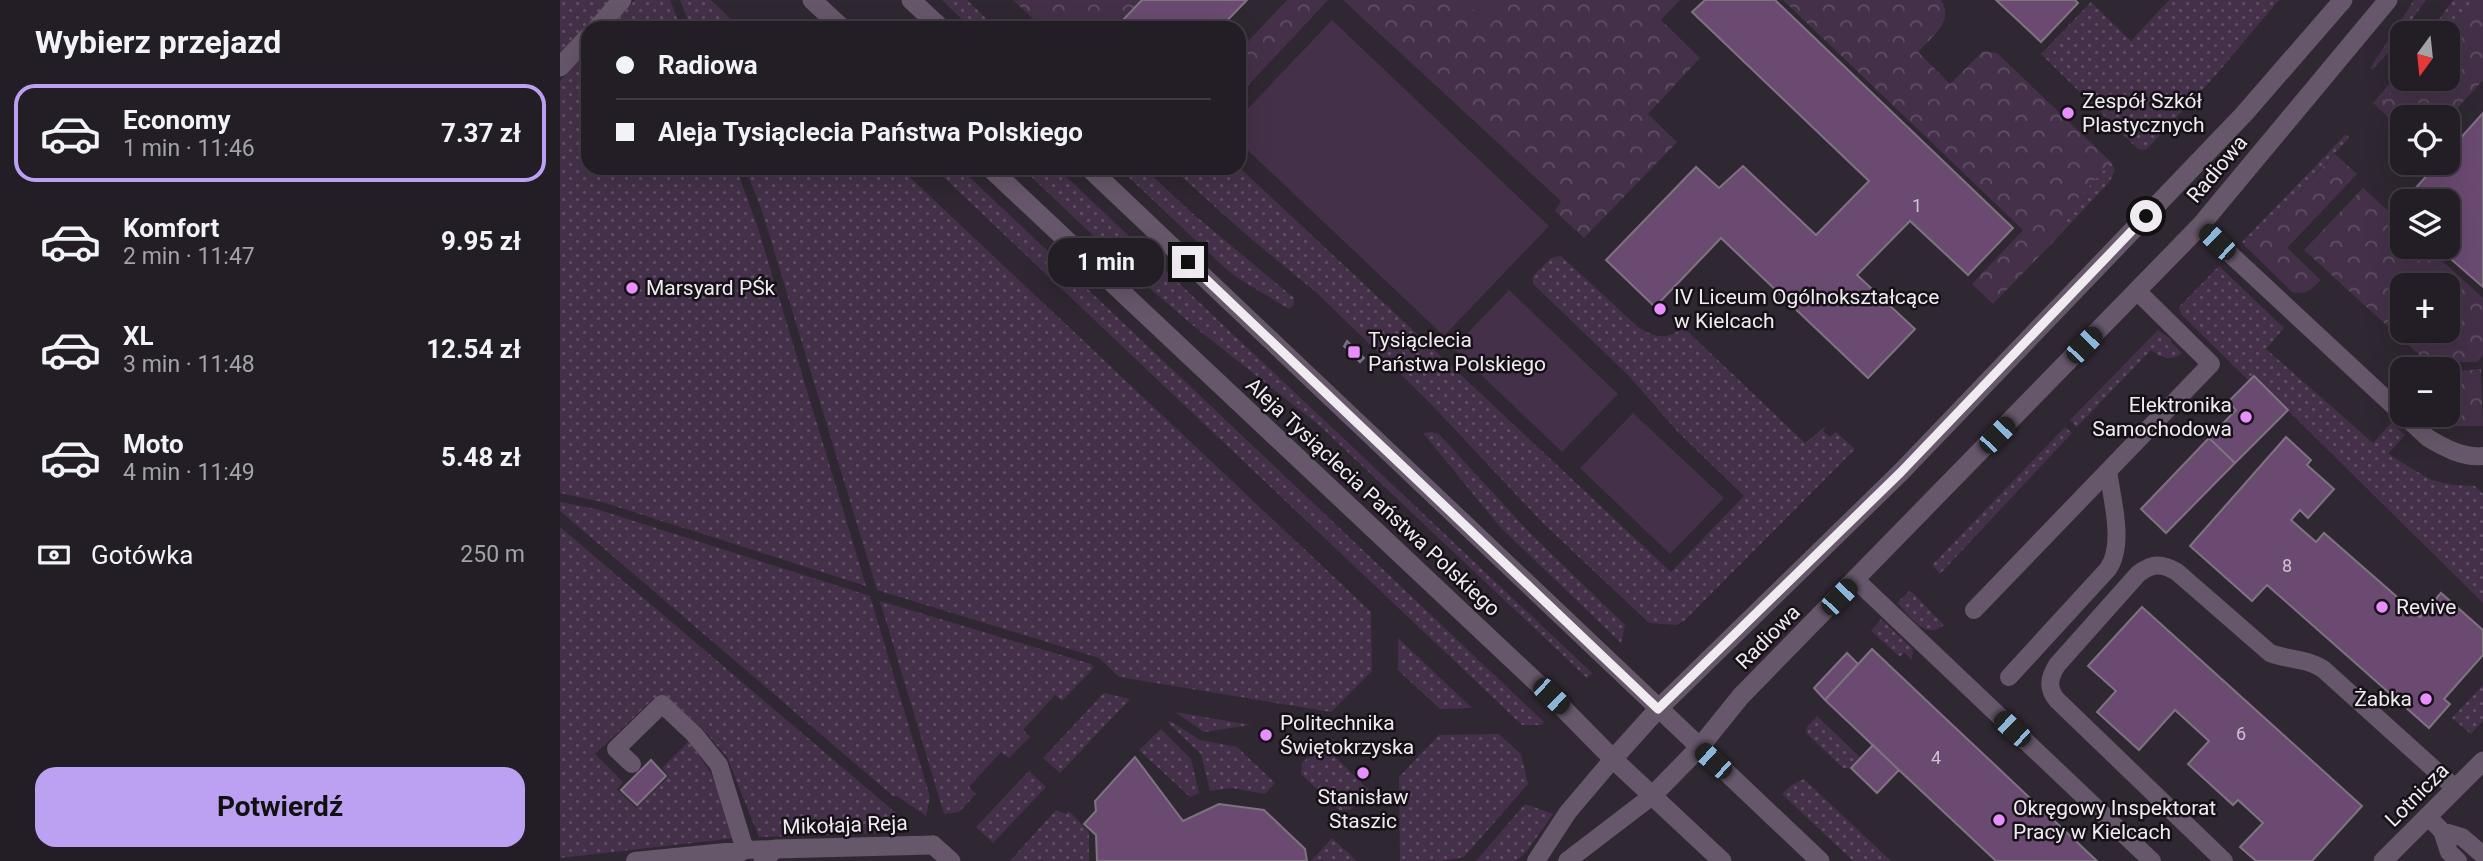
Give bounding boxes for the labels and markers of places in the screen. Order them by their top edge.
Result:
place label: Zespół Szkół Plastycznych [2082,89,2205,137]
marker: Zespół Szkół Plastycznych [2060,105,2076,121]
place label: Marsyard PŚk [646,276,776,300]
marker: Marsyard PŚk [624,280,640,296]
place label: IV Liceum Ogólnokształcące w Kielcach [1674,285,1939,333]
marker: IV Liceum Ogólnokształcące w Kielcach [1652,301,1668,317]
place label: Tysiąclecia Państwa Polskiego [1368,328,1546,376]
marker: Tysiąclecia Państwa Polskiego [1346,344,1362,360]
place label: Elektronika Samochodowa [2092,393,2232,441]
marker: Elektronika Samochodowa [2238,409,2254,425]
place label: Revive [2396,595,2456,619]
marker: Revive [2374,599,2390,615]
place label: Żabka [2354,687,2412,711]
marker: Żabka [2418,691,2434,707]
place label: Politechnika Świętokrzyska [1280,711,1414,759]
marker: Politechnika Świętokrzyska [1258,727,1274,743]
marker: Stanisław Staszic [1355,765,1371,781]
place label: Stanisław Staszic [1317,785,1409,833]
place label: Okręgowy Inspektorat Pracy w Kielcach [2013,796,2216,844]
marker: Okręgowy Inspektorat Pracy w Kielcach [1991,812,2007,828]

